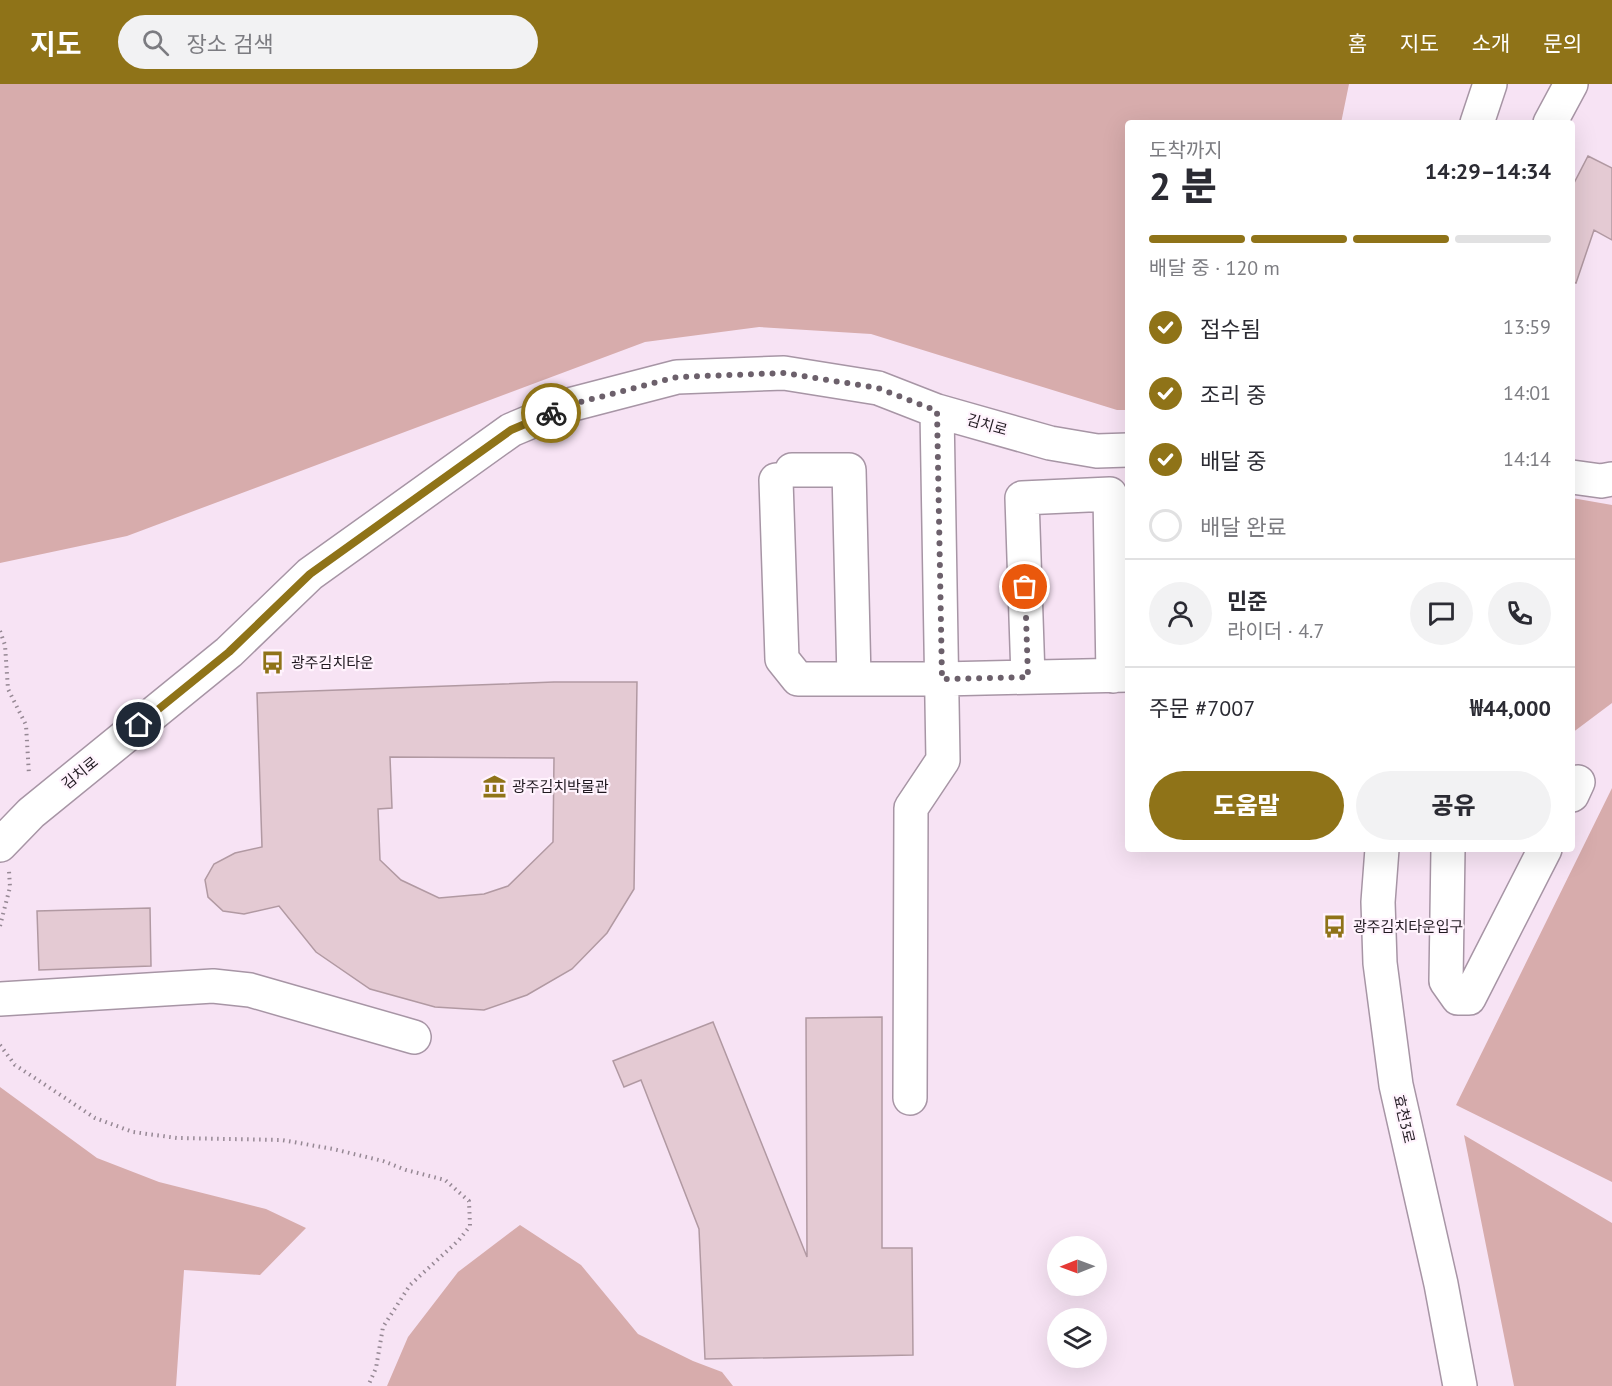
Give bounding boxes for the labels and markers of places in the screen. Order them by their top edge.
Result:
pin [999,561,1050,612]
bus stop icon: 광주김치타운 [260,650,286,676]
place label: 광주김치타운 [291,653,374,672]
pin [113,699,164,750]
museum icon: 광주김치박물관 [481,774,507,800]
place label: 광주김치박물관 [512,777,609,796]
bus stop icon: 광주김치타운입구 [1322,914,1348,940]
place label: 광주김치타운입구 [1353,917,1463,936]

